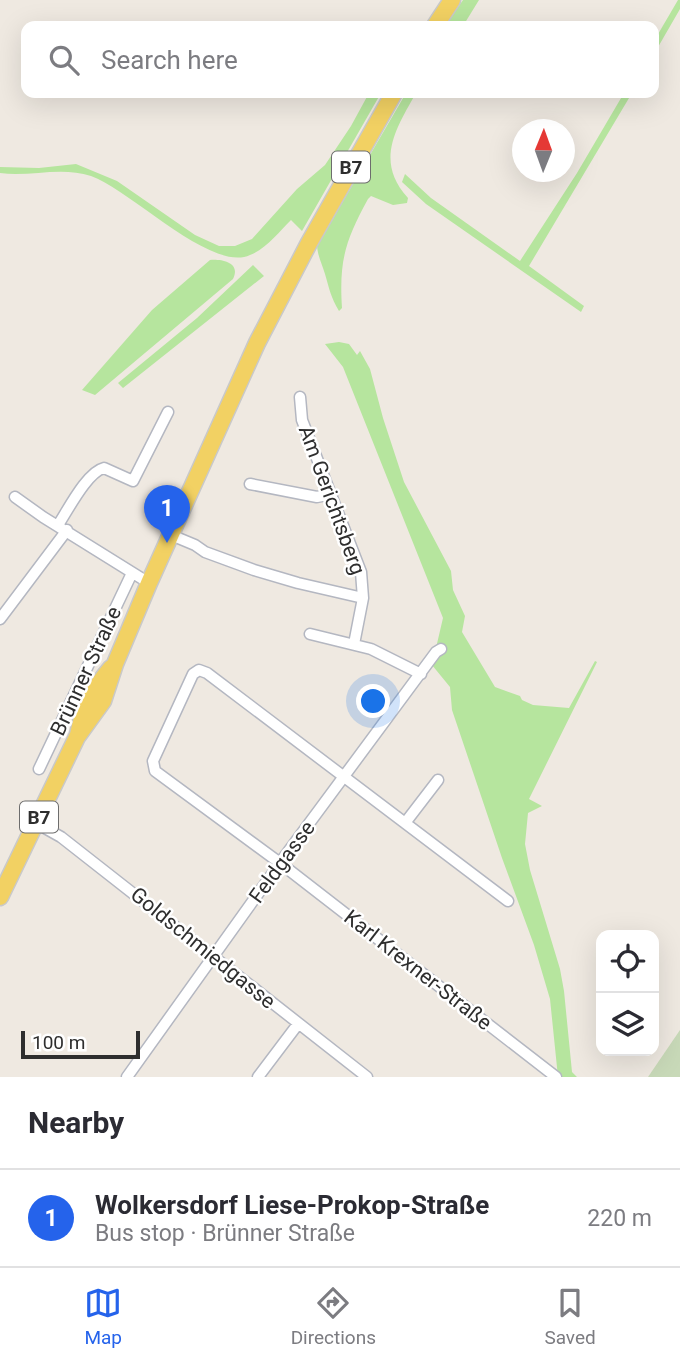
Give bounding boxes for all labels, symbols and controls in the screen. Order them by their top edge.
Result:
search box [21,21,659,98]
icon: search [45,41,83,79]
text: Search here [101,45,238,75]
north arrow [512,119,575,182]
road number: B7 [332,152,370,182]
street label: Am Gerichtsberg [294,422,370,578]
pin: 1 [144,485,190,543]
street label: Brünner Straße [46,603,126,739]
your location [356,684,390,718]
road number: B7 [20,802,58,832]
street label: Feldgasse [244,816,320,908]
street label: Goldschmiedgasse [126,882,280,1014]
street label: Karl Krexner-Straße [340,905,496,1035]
map controls [596,930,659,1056]
button: locate [596,930,659,993]
button: layers [596,993,659,1056]
scale bar [21,1028,140,1060]
text: 100 m [32,1031,85,1054]
text: Nearby [28,1105,124,1140]
text: Wolkersdorf Liese-Prokop-Straße [95,1190,489,1220]
text: 1 [44,1205,58,1232]
text: 220 m [587,1205,652,1232]
text: Bus stop · Brünner Straße [95,1220,355,1247]
tab: Map [84,1284,122,1349]
tab: Directions [291,1284,376,1349]
tab: Saved [544,1284,596,1349]

